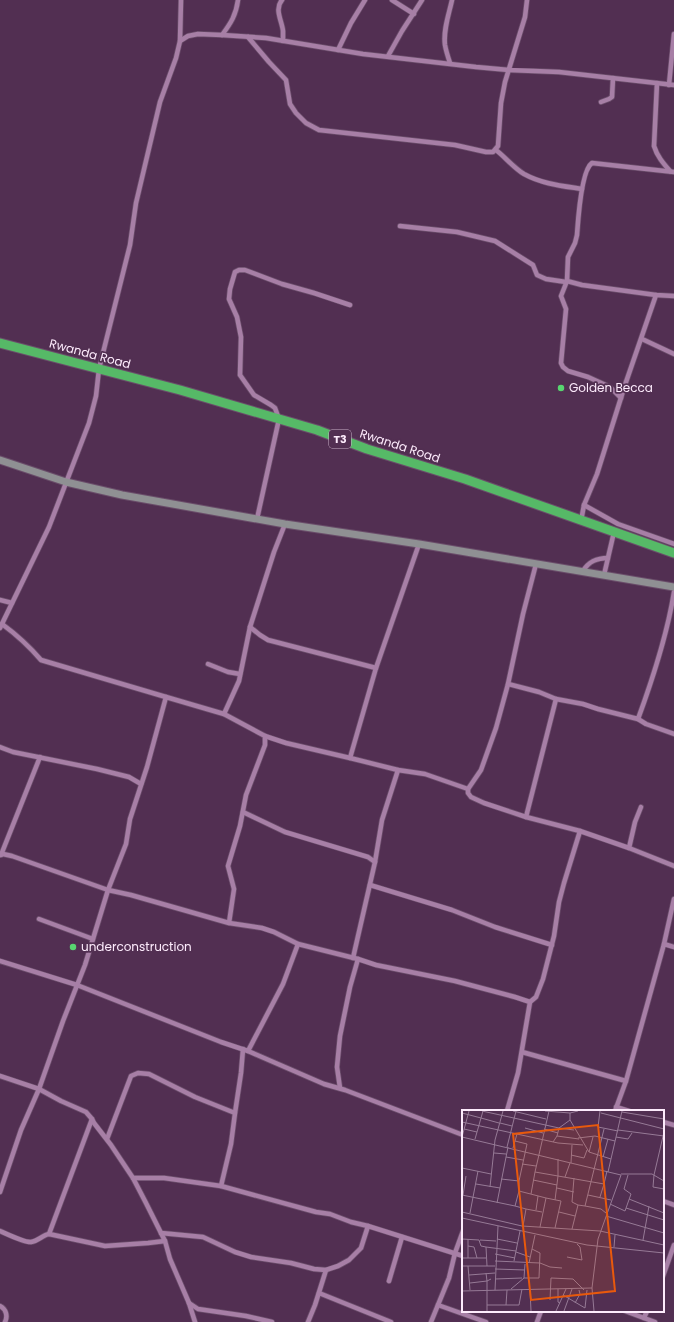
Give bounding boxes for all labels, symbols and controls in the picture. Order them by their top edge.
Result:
street label: Rwanda Road [48,334,133,373]
place label: Golden Becca [569,379,653,396]
marker: Golden Becca [556,383,566,393]
street label: Rwanda Road [358,425,443,467]
road number: T3 [329,430,351,448]
place label: underconstruction [81,938,192,955]
marker: underconstruction [68,942,78,952]
inset map [462,1110,664,1312]

